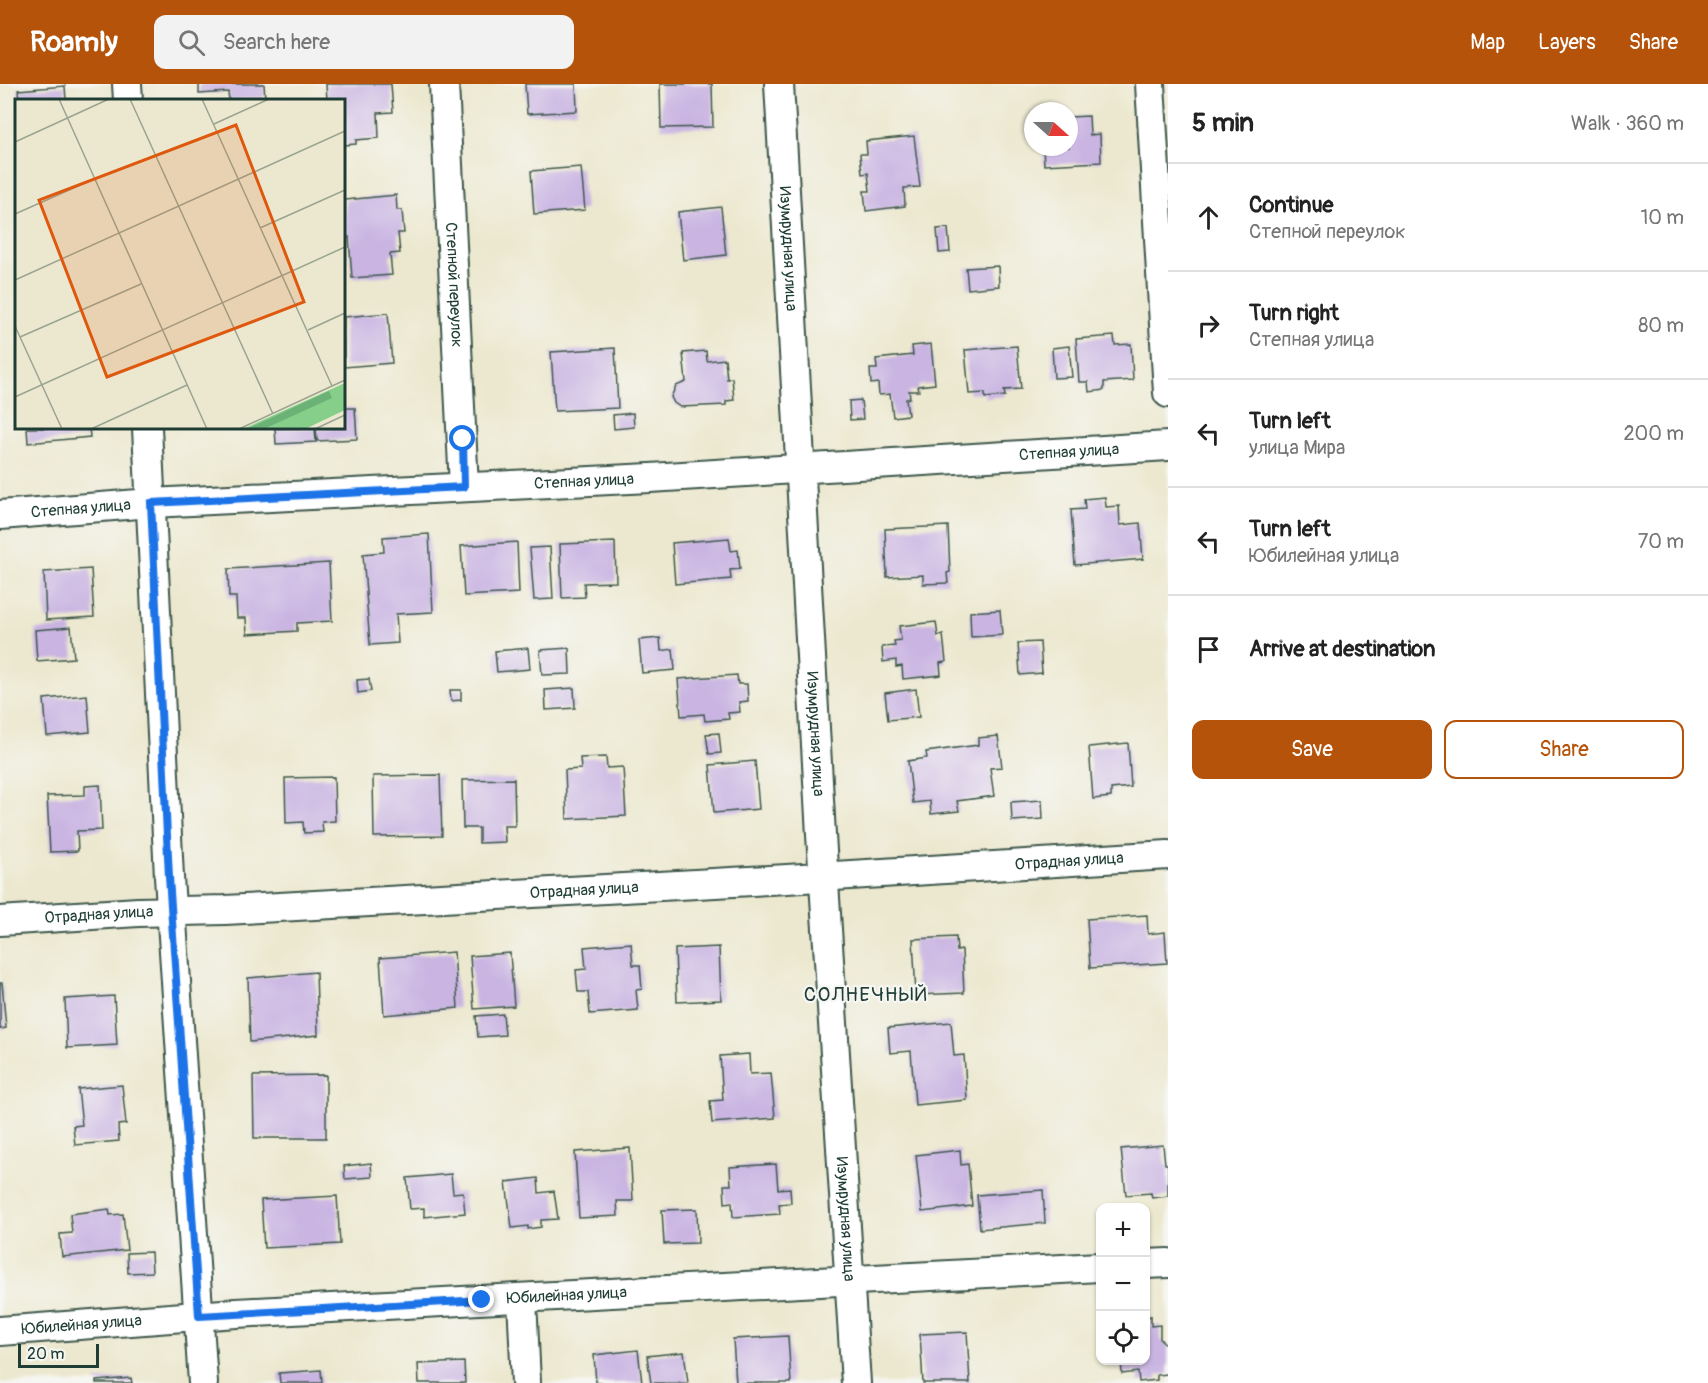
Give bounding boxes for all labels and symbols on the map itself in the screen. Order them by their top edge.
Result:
inset map [15,99,345,429]
north arrow [1024,102,1078,156]
street label: Изумрудная улица [775,186,802,312]
street label: Степной переулок [441,222,467,348]
route start [449,425,475,451]
street label: Степная улица [1018,439,1120,465]
street label: Степная улица [533,469,635,494]
street label: Степная улица [30,495,132,523]
street label: Изумрудная улица [802,671,829,797]
street label: Отрадная улица [1014,848,1124,875]
street label: Отрадная улица [529,877,639,903]
street label: Отрадная улица [44,902,154,928]
district label: СОЛНЕЧНЫЙ [804,982,928,1007]
street label: Изумрудная улица [832,1156,859,1282]
street label: Юбилейная улица [506,1282,628,1309]
route end [468,1286,494,1312]
street label: Юбилейная улица [21,1310,143,1339]
scale bar [18,1341,99,1368]

